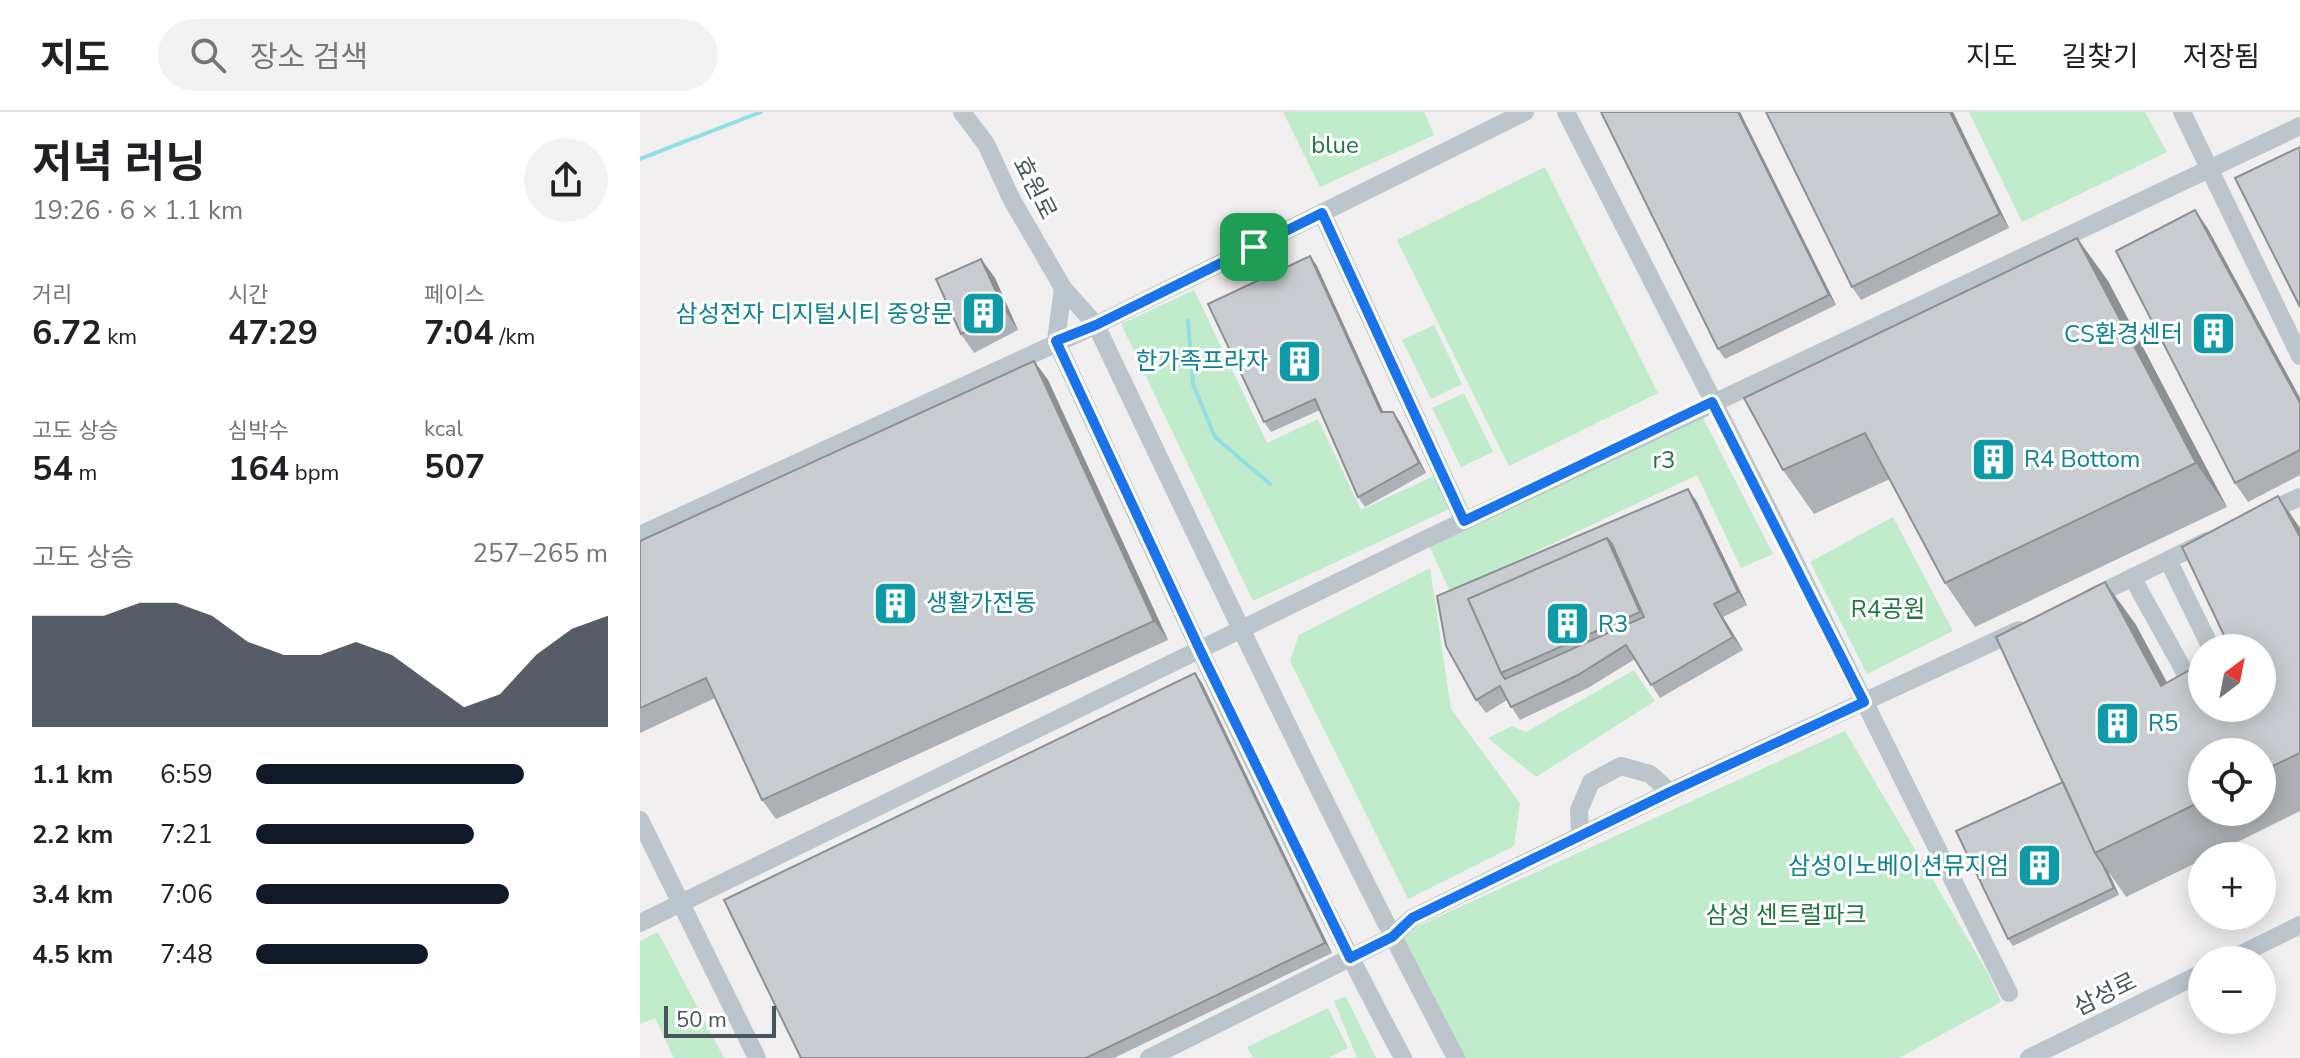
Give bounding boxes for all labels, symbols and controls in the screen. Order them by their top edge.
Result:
search box [158,19,718,91]
text: 지도 [40,33,110,84]
icon: search [186,33,230,77]
text: 장소 검색 [250,37,368,78]
text: 지도 [1966,38,2017,76]
text: 길찾기 [2061,38,2139,76]
text: 저장됨 [2183,38,2260,76]
park label: blue [1311,129,1359,161]
text: 저녁 러닝 [32,133,206,193]
button: share [524,138,608,222]
street label: 효원로 [1006,151,1064,225]
text: 19:26 · 6 × 1.1 km [32,193,243,228]
pin [1220,213,1288,281]
icon: arrive [1232,225,1276,269]
text: 거리 [32,280,72,310]
text: 시간 [228,280,268,310]
text: 페이스 [424,280,485,310]
building icon: 삼성전자 디지털시티 중앙문 [960,290,1008,338]
place label: 삼성전자 디지털시티 중앙문 [676,298,953,330]
text: 6.72 [32,310,102,356]
text: 47:29 [228,310,318,356]
text: 7:04 [424,310,494,356]
building icon: CS환경센터 [2190,310,2238,358]
place label: CS환경센터 [2064,318,2183,350]
text: km [102,322,137,352]
text: /km [494,322,535,352]
building icon: 한가족프라자 [1275,337,1323,385]
place label: 한가족프라자 [1136,345,1268,377]
text: kcal [424,414,463,444]
text: 고도 상승 [32,416,119,446]
text: 심박수 [228,416,289,446]
building icon: R4 Bottom [1969,435,2017,483]
place label: R4 Bottom [2024,443,2140,475]
text: 507 [424,444,485,490]
park label: r3 [1653,444,1676,476]
text: 54 [32,446,73,492]
text: 164 [228,446,289,492]
text: m [73,458,97,488]
text: bpm [289,458,339,488]
text: 257–265 m [472,536,608,571]
text: 고도 상승 [32,540,134,575]
building icon: 생활가전동 [871,579,919,627]
place label: 생활가전동 [926,587,1036,619]
park label: R4공원 [1851,593,1925,625]
building icon: R3 [1543,600,1591,648]
place label: R3 [1598,608,1628,640]
north arrow [2188,634,2276,722]
map controls [2188,634,2276,1034]
building icon: R5 [2093,699,2141,747]
place label: R5 [2148,707,2178,739]
button: locate [2188,738,2276,826]
text: 1.1 km [32,757,113,792]
text: 6:59 [160,757,213,792]
text: 2.2 km [32,817,113,852]
text: 7:21 [160,817,213,852]
building icon: 삼성이노베이션뮤지엄 [2016,842,2064,890]
button: + [2188,842,2276,930]
place label: 삼성이노베이션뮤지엄 [1788,850,2009,882]
text: 3.4 km [32,877,113,912]
text: 7:06 [160,877,213,912]
park label: 삼성 센트럴파크 [1706,899,1866,931]
text: 4.5 km [32,937,113,972]
text: 7:48 [160,937,213,972]
button: − [2188,946,2276,1034]
street label: 삼성로 [2068,965,2142,1023]
scale bar [664,1002,776,1038]
text: 50 m [676,1005,727,1035]

